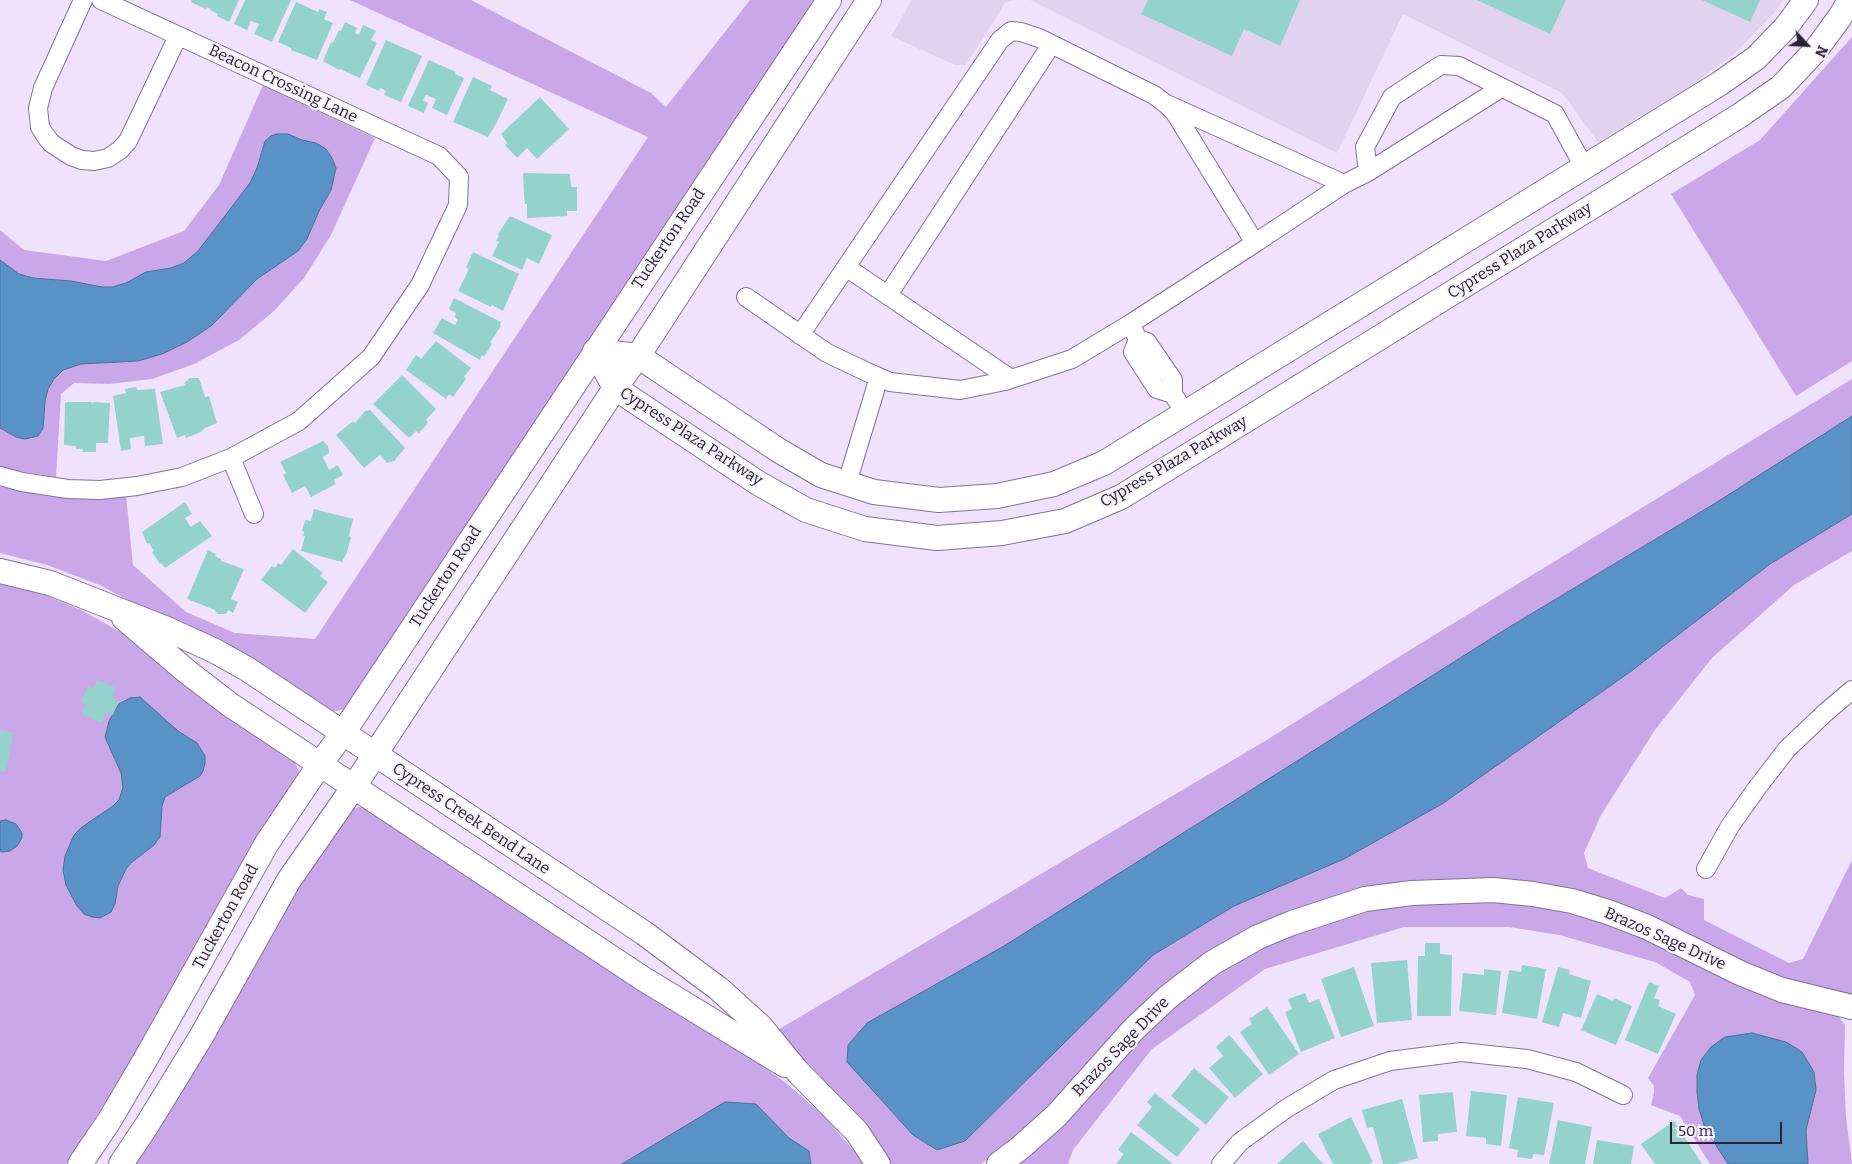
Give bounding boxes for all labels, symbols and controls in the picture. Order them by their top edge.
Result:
north arrow [1782,20,1832,70]
street label: Beacon Crossing Lane [205,41,361,127]
text: N [1811,43,1831,60]
street label: Tuckerton Road [628,185,710,293]
street label: Cypress Plaza Parkway [1444,199,1596,303]
street label: Cypress Plaza Parkway [616,384,766,490]
street label: Cypress Plaza Parkway [1097,412,1251,512]
street label: Tuckerton Road [406,523,486,631]
street label: Cypress Creek Bend Lane [388,759,554,879]
street label: Tuckerton Road [189,861,263,973]
street label: Brazos Sage Drive [1601,904,1729,974]
street label: Brazos Sage Drive [1069,993,1173,1101]
scale bar [1672,1112,1784,1144]
text: 50 m [1678,1122,1713,1140]

